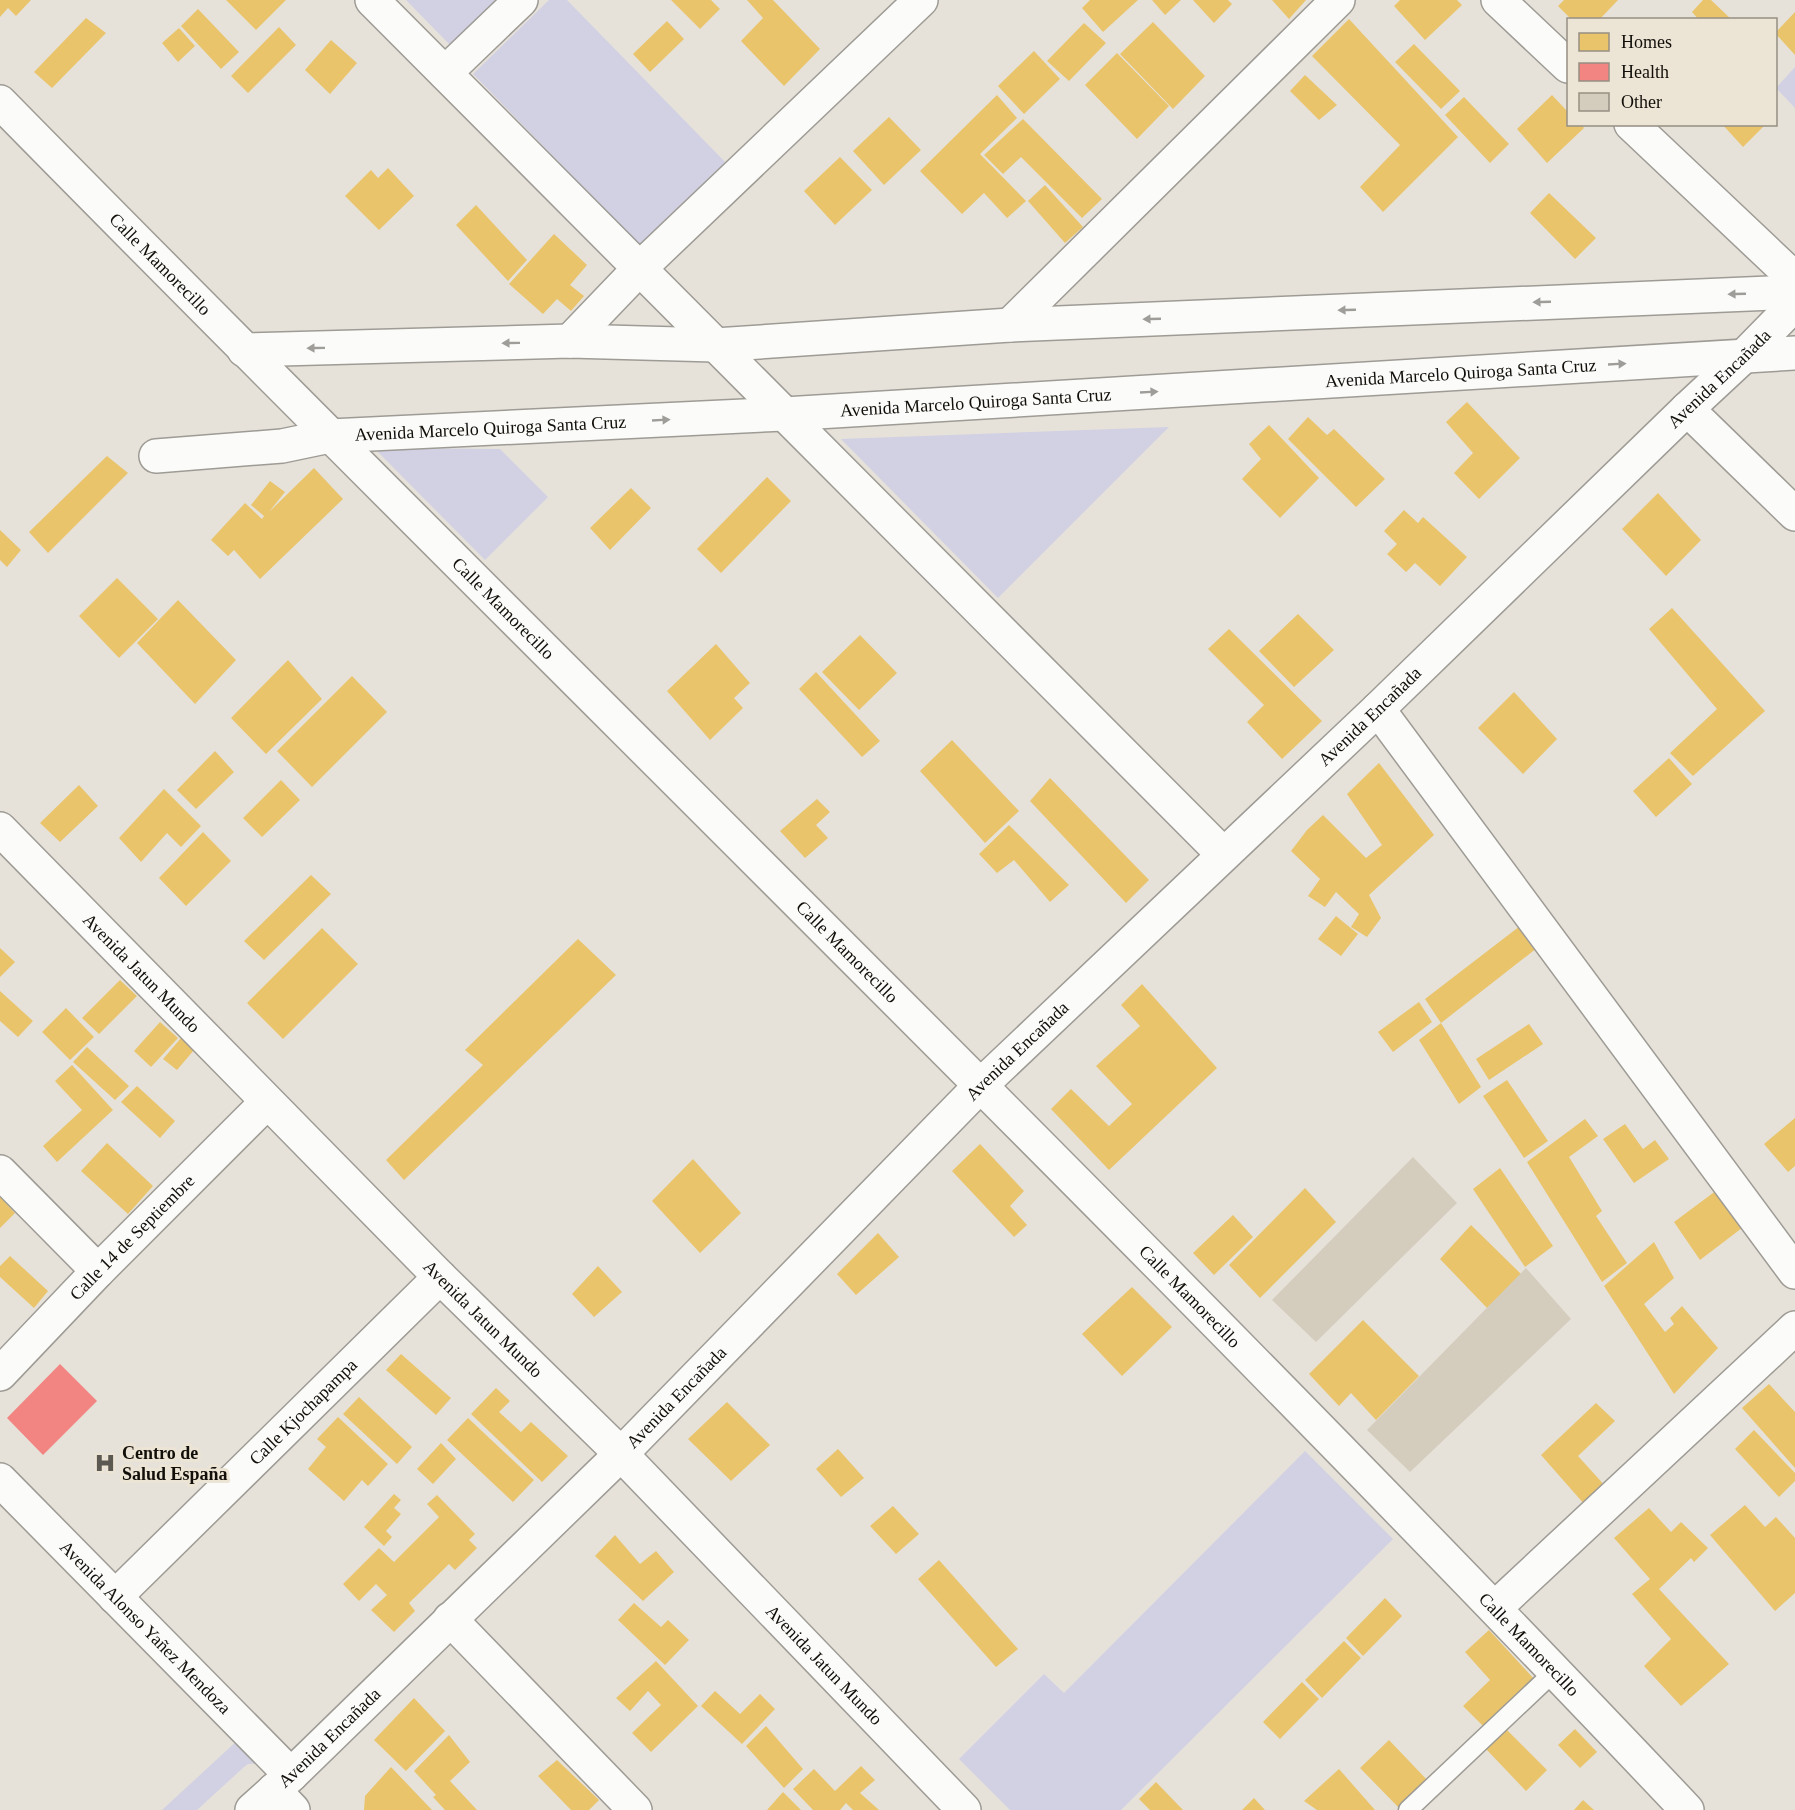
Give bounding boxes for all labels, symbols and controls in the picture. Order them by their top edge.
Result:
legend [1567,18,1777,126]
text: Homes [1621,32,1672,52]
text: Health [1621,62,1669,82]
text: Other [1621,92,1662,112]
street label: Calle Mamorecillo [105,209,215,319]
one-way arrow [1727,290,1746,299]
one-way arrow [1532,298,1551,307]
one-way arrow [1337,306,1356,315]
one-way arrow [1143,314,1162,323]
street label: Avenida Encañada [1664,325,1775,432]
one-way arrow [502,338,521,347]
one-way arrow [307,343,326,352]
street label: Avenida Marcelo Quiroga Santa Cruz [1325,355,1597,391]
one-way arrow [1607,359,1626,369]
street label: Avenida Marcelo Quiroga Santa Cruz [839,384,1112,421]
one-way arrow [1140,387,1159,397]
street label: Avenida Marcelo Quiroga Santa Cruz [354,412,627,445]
one-way arrow [652,415,671,424]
street label: Calle Mamorecillo [448,553,558,663]
street label: Avenida Encañada [1314,663,1425,770]
street label: Calle Mamorecillo [792,897,902,1007]
street label: Avenida Jatun Mundo [79,909,204,1037]
street label: Avenida Encañada [962,997,1073,1104]
street label: Calle 14 de Septiembre [66,1170,199,1304]
street label: Calle Mamorecillo [1135,1241,1245,1352]
street label: Avenida Jatun Mundo [419,1256,547,1382]
street label: Avenida Encañada [622,1342,730,1452]
street label: Calle Kjochapampa [245,1355,361,1469]
place label: Centro de Salud España [122,1443,228,1484]
hospital icon: Centro de Salud España [93,1451,117,1475]
street label: Avenida Alonso Yañez Mendoza [56,1537,235,1718]
street label: Calle Mamorecillo [1475,1589,1583,1700]
street label: Avenida Jatun Mundo [762,1601,886,1729]
street label: Avenida Encañada [274,1684,384,1791]

